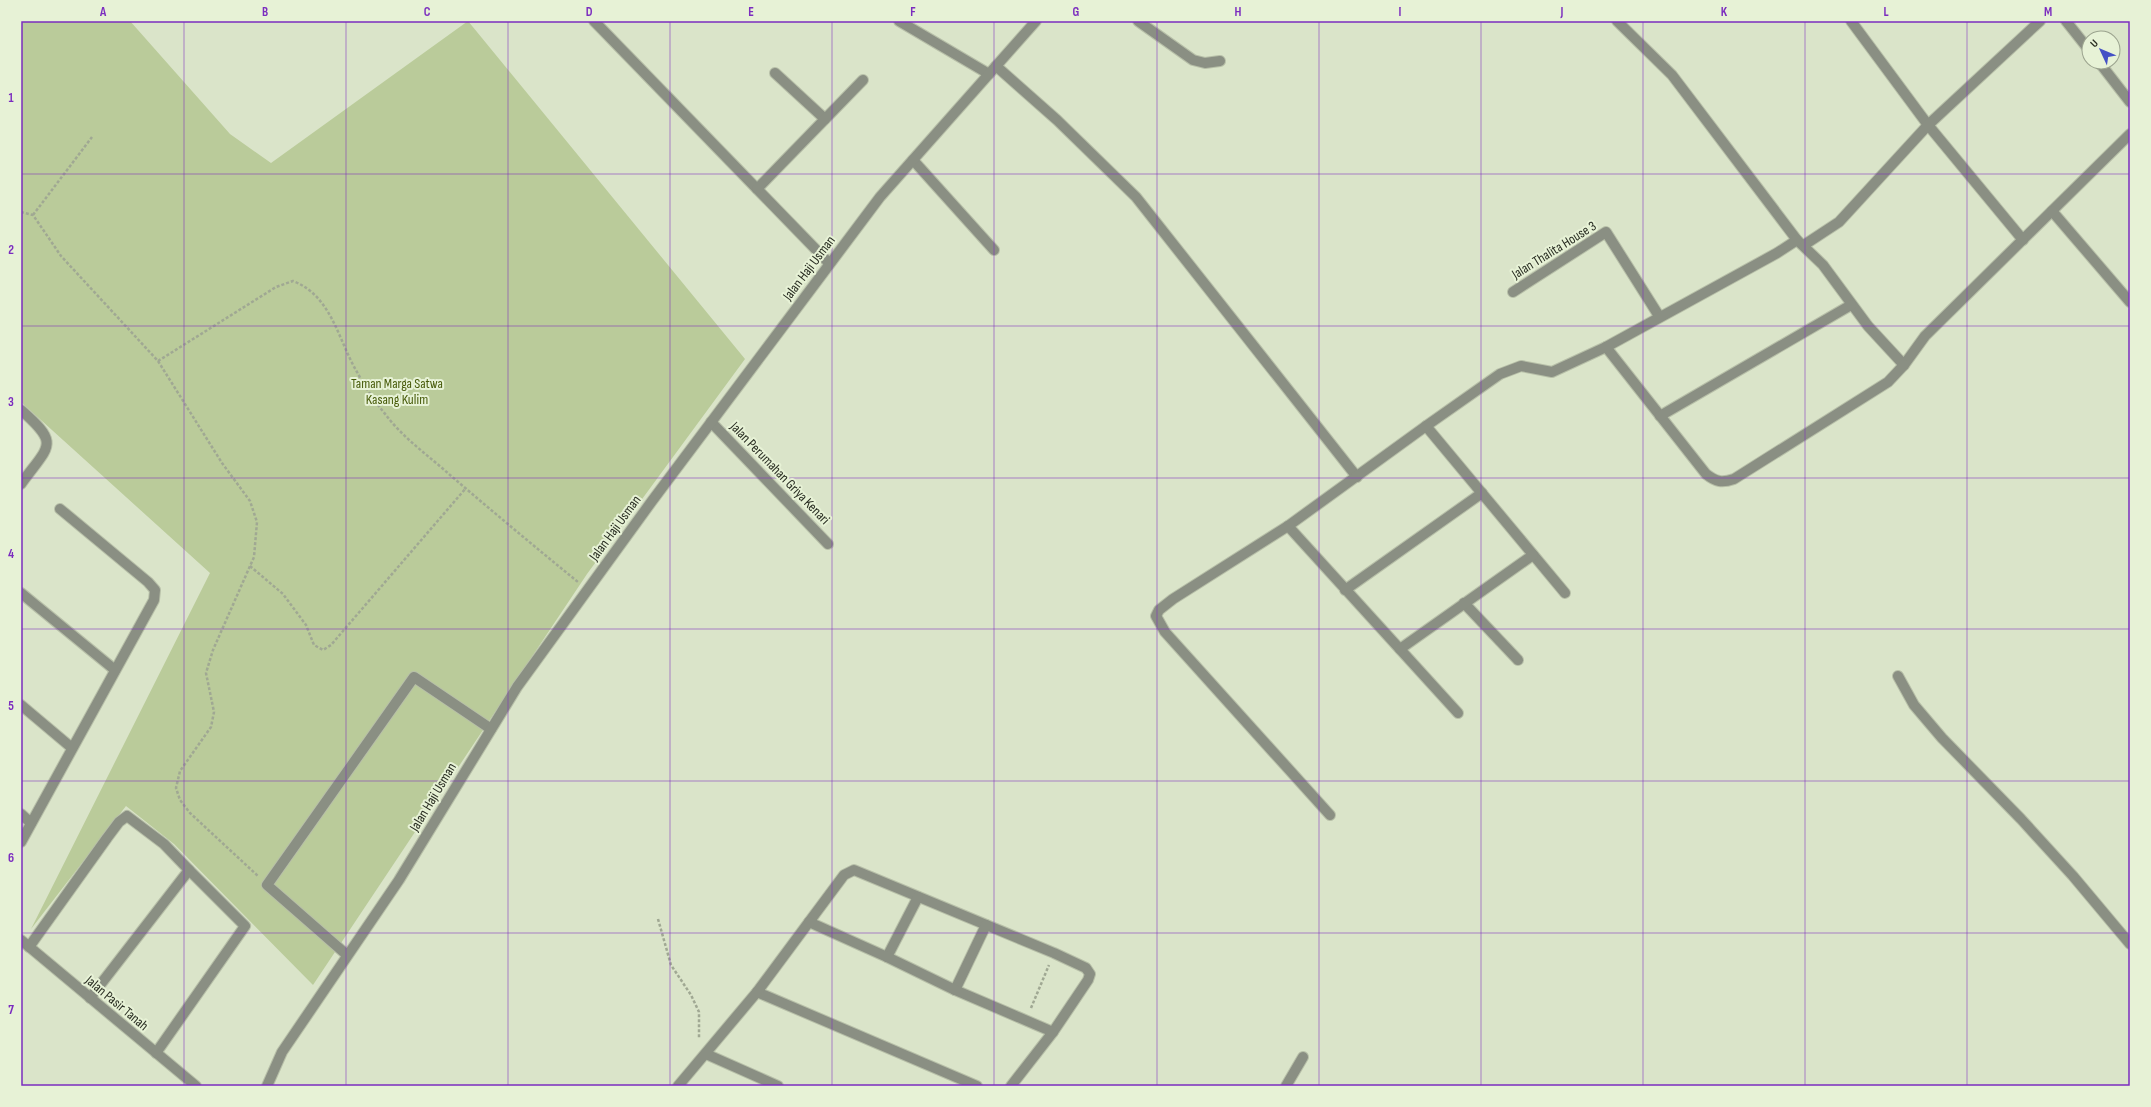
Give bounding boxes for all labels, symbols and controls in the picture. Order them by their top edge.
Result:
text: A [99,4,107,20]
text: B [262,4,268,20]
text: C [424,4,431,20]
text: D [586,4,593,20]
text: E [748,4,754,20]
text: F [910,4,916,20]
text: G [1073,4,1080,20]
text: H [1235,4,1242,20]
text: I [1399,4,1402,20]
text: J [1560,4,1564,20]
text: K [1721,4,1728,20]
text: L [1883,4,1889,20]
text: M [2044,4,2052,20]
north arrow [2081,30,2121,70]
text: U [2087,37,2101,50]
text: 1 [8,90,14,106]
street label: Jalan Thalita House 3 [1508,217,1599,283]
street label: Jalan Haji Usman [779,232,839,305]
text: 2 [8,242,14,258]
park label: Taman Marga Satwa Kasang Kulim [351,375,443,408]
text: 3 [8,394,14,410]
street label: Jalan Perumahan Griya Kenari [726,417,833,528]
street label: Jalan Haji Usman [585,492,644,565]
text: 4 [8,546,14,562]
text: 5 [8,698,14,714]
street label: Jalan Haji Usman [405,760,460,835]
text: 6 [8,850,14,866]
street label: Jalan Pasir Tanah [81,971,152,1034]
text: 7 [8,1002,14,1018]

